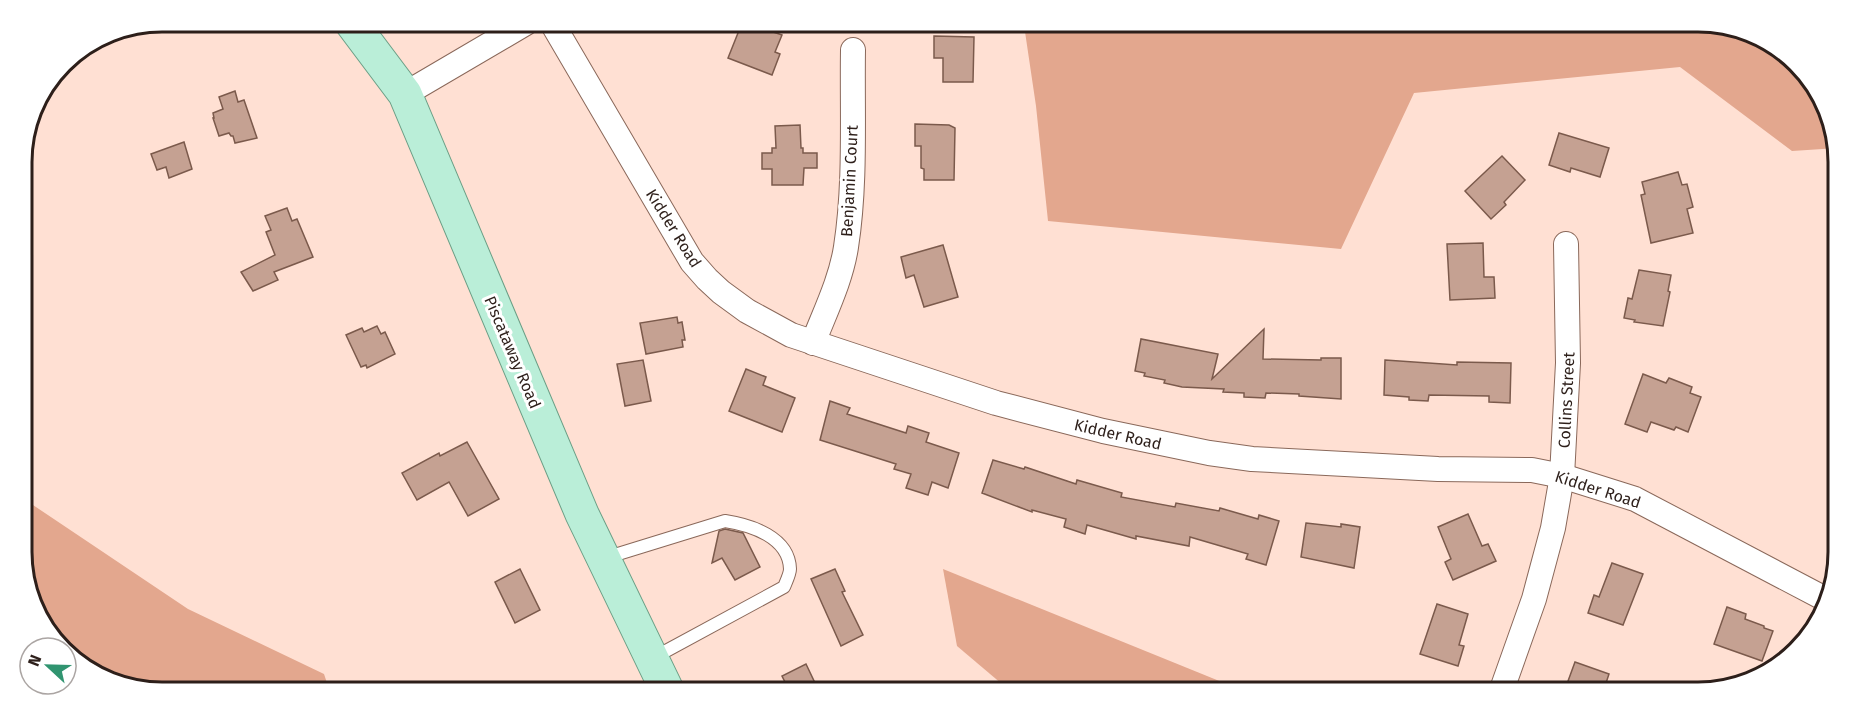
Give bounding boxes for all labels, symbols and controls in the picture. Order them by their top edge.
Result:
street label: Benjamin Court [837,124,862,238]
street label: Kidder Road [642,185,705,271]
street label: Piscataway Road [480,293,545,411]
street label: Collins Street [1554,351,1579,449]
street label: Kidder Road [1072,415,1163,454]
street label: Kidder Road [1553,467,1643,512]
north arrow [18,636,78,696]
text: N [24,652,45,669]

